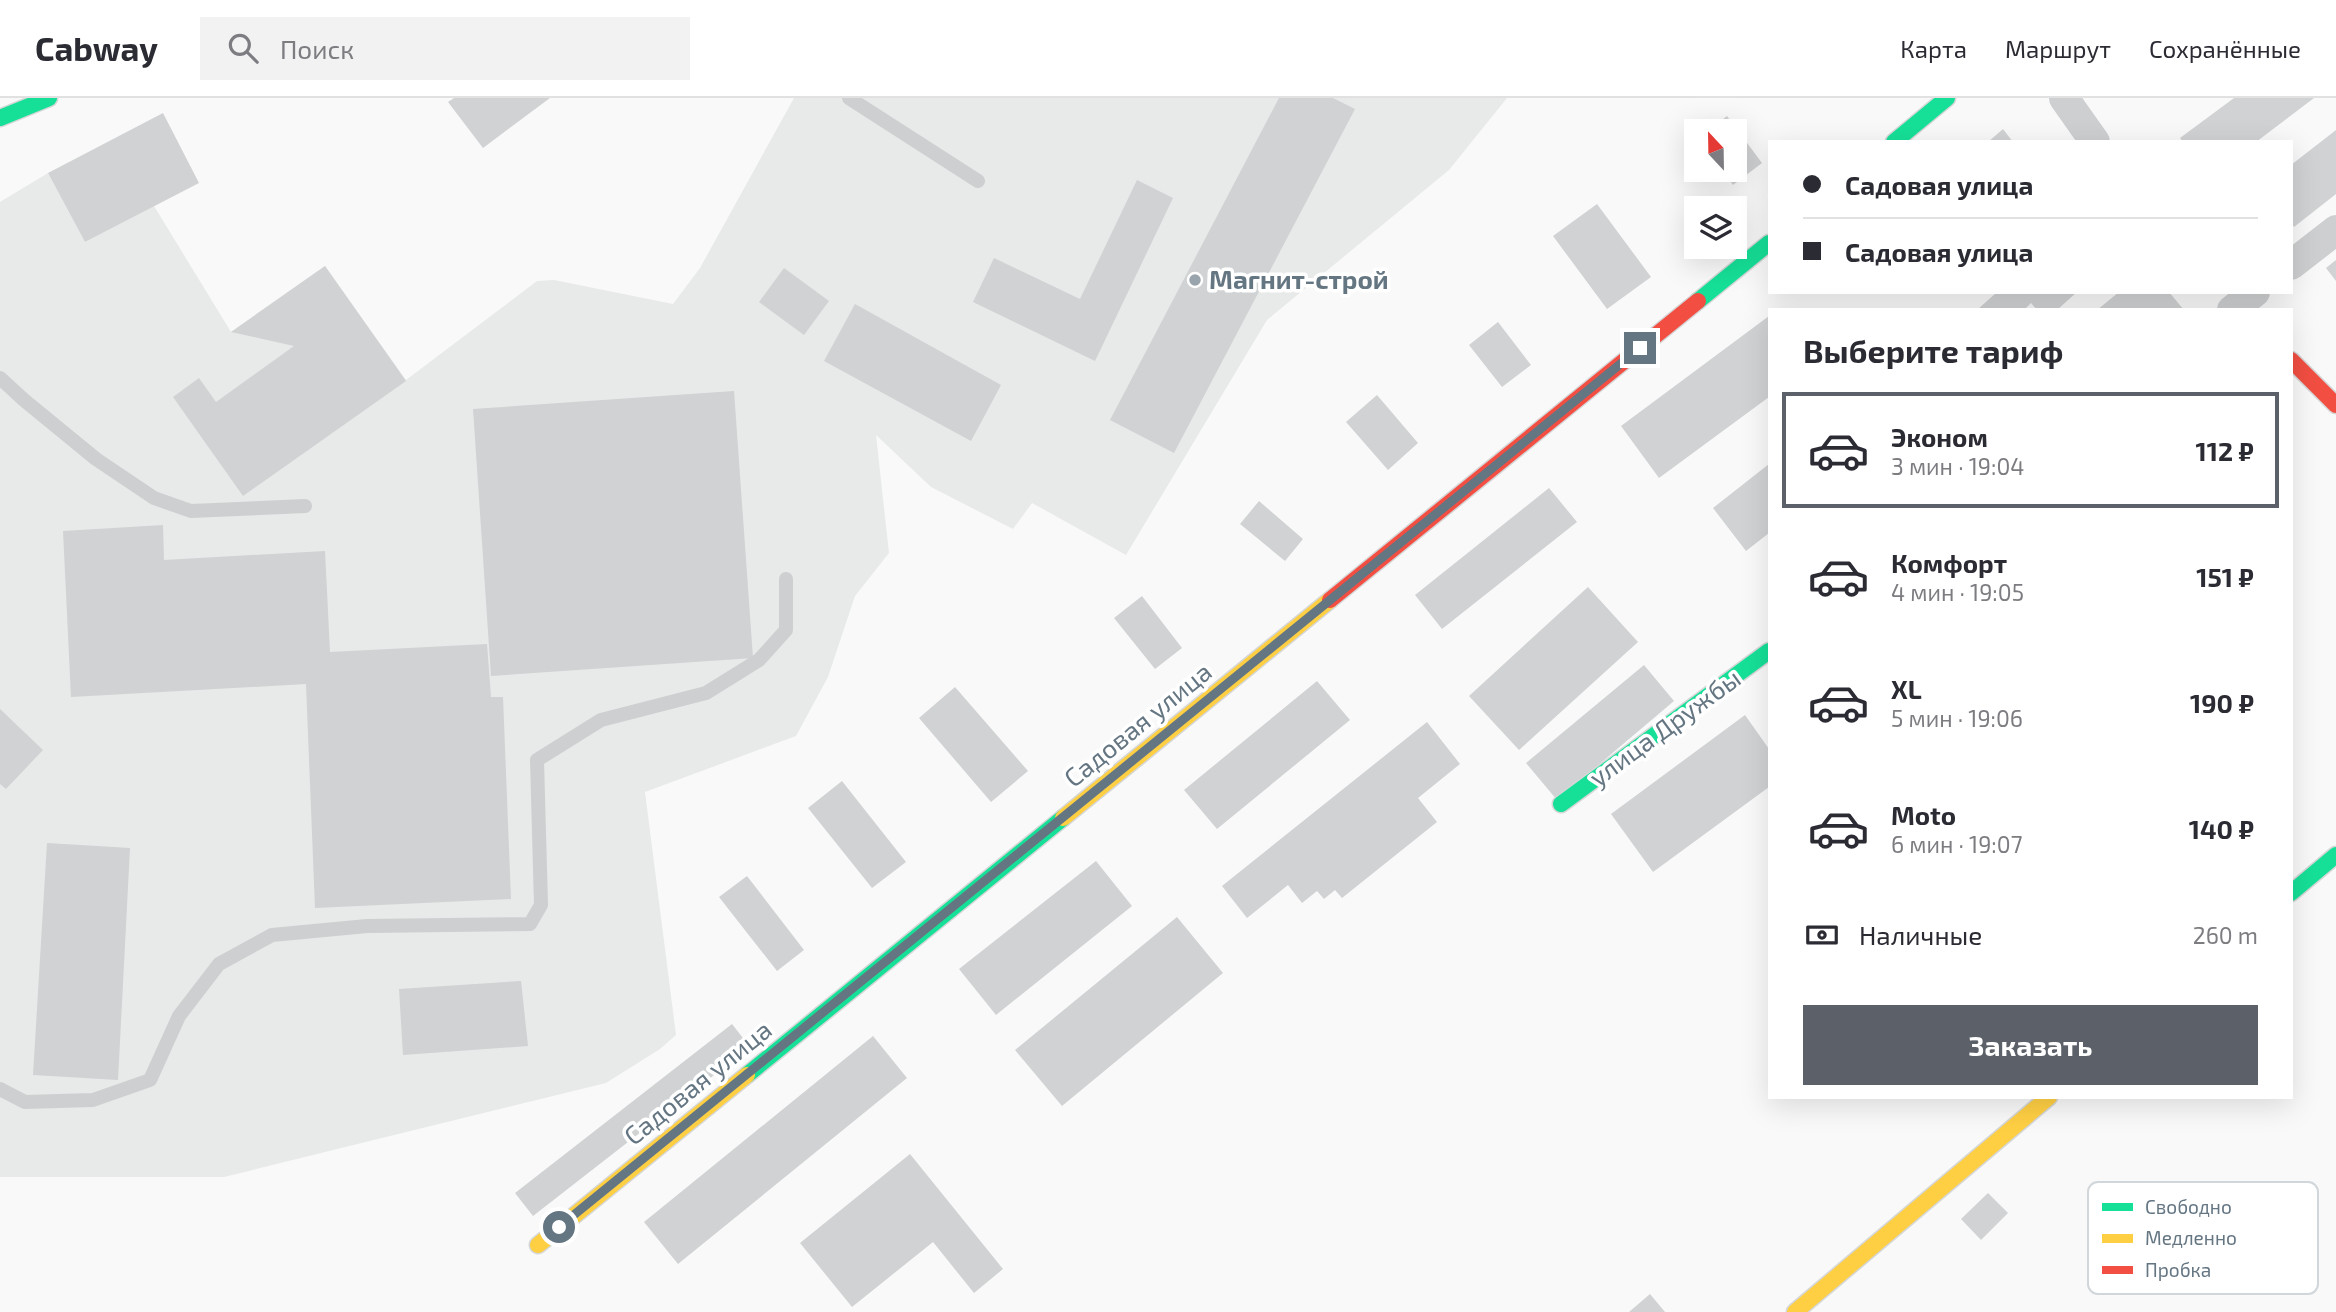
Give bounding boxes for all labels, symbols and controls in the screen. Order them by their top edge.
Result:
search box [200,17,690,80]
text: Cabway [35,28,158,68]
icon: search [224,29,262,67]
text: Поиск [280,33,354,64]
text: Карта [1900,34,1967,63]
text: Маршрут [2005,34,2111,63]
text: Сохранённые [2149,34,2301,63]
north arrow [1684,119,1746,182]
map controls [1684,119,1747,259]
text: Садовая улица [1845,169,2033,200]
button: layers [1684,196,1747,259]
text: Садовая улица [1845,236,2033,267]
place label: Магнит-строй [1209,263,1389,294]
marker: Магнит-строй [1187,272,1203,288]
text: Выберите тариф [1803,331,2063,369]
route end [1624,332,1656,364]
icon: car [1807,419,1870,482]
text: Эконом [1891,421,1988,452]
text: 112 ₽ [2195,435,2254,466]
text: 3 мин · 19:04 [1891,452,2024,480]
icon: car [1807,545,1870,608]
text: Комфорт [1891,547,2007,578]
text: 151 ₽ [2196,561,2254,592]
text: 4 мин · 19:05 [1891,578,2024,606]
street label: Садовая улица [1057,655,1218,793]
street label: улица Дружбы [1582,661,1746,793]
icon: car [1807,671,1870,734]
text: XL [1891,673,1922,704]
text: 190 ₽ [2190,687,2254,718]
text: 5 мин · 19:06 [1891,704,2023,732]
icon: car [1807,797,1870,860]
text: Moto [1891,799,1956,830]
text: 140 ₽ [2189,813,2254,844]
text: 6 мин · 19:07 [1891,830,2022,858]
icon: cash [1803,916,1841,954]
text: Наличные [1859,919,1982,950]
text: 260 m [2193,921,2258,949]
button: Заказать [1803,1005,2258,1085]
street label: Садовая улица [617,1013,778,1151]
legend [2088,1182,2318,1294]
text: Свободно [2145,1195,2232,1218]
route start [543,1211,575,1243]
text: Медленно [2145,1226,2237,1249]
text: Пробка [2145,1258,2211,1281]

